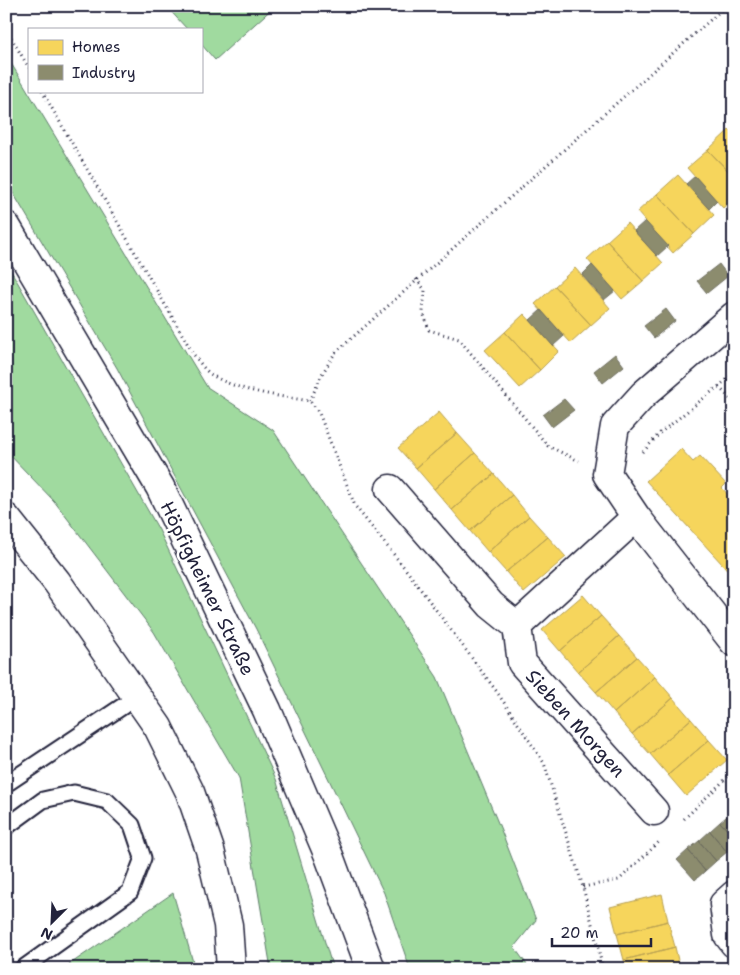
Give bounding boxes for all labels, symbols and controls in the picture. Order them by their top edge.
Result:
legend [28,28,202,92]
text: Homes [72,37,120,57]
text: Industry [72,63,136,83]
street label: Höpfigheimer Straße [155,497,261,679]
street label: Sieben Morgen [520,664,631,783]
north arrow [28,898,78,948]
scale bar [552,915,651,947]
text: N [38,923,55,944]
text: 20 m [560,923,599,943]

